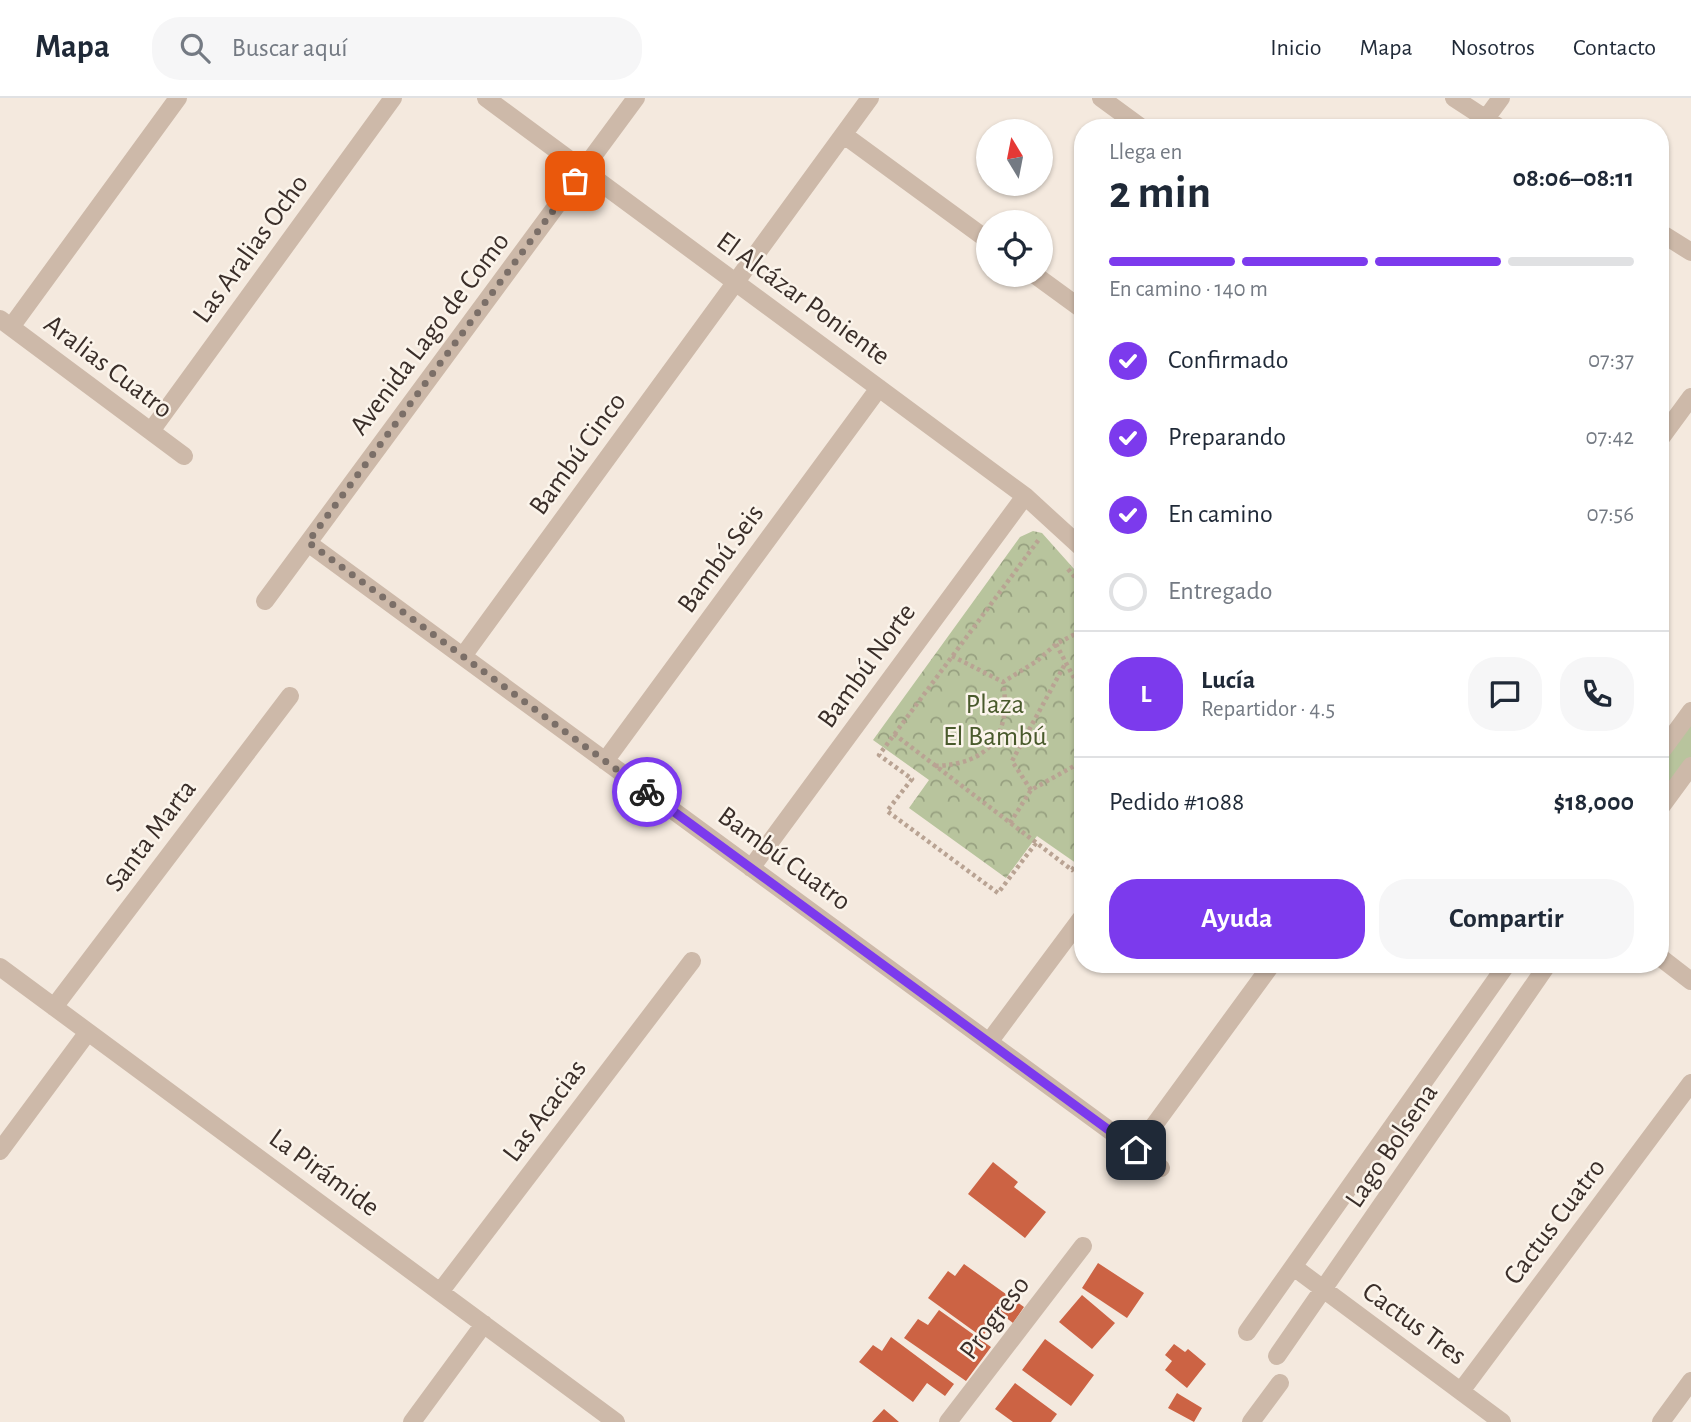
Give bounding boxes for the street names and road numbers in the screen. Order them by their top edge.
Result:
street label: Las Aralias Ocho [188,170,314,328]
street label: El Alcázar Poniente [711,227,895,371]
street label: Avenida Lago de Como [345,228,515,440]
street label: Aralias Cuatro [39,310,177,424]
street label: Bambú Cinco [524,388,632,520]
street label: Bambú Seis [673,500,769,618]
street label: Bambú Norte [813,599,921,733]
street label: Santa Marta [100,775,202,897]
street label: Bambú Cuatro [712,802,856,916]
street label: Las Acacias [498,1055,592,1167]
street label: Lago Bolsena [1341,1079,1444,1213]
street label: La Pirámide [264,1124,384,1222]
street label: Cactus Cuatro [1499,1154,1611,1290]
street label: Progreso [955,1271,1035,1365]
street label: Cactus Tres [1357,1277,1471,1371]

